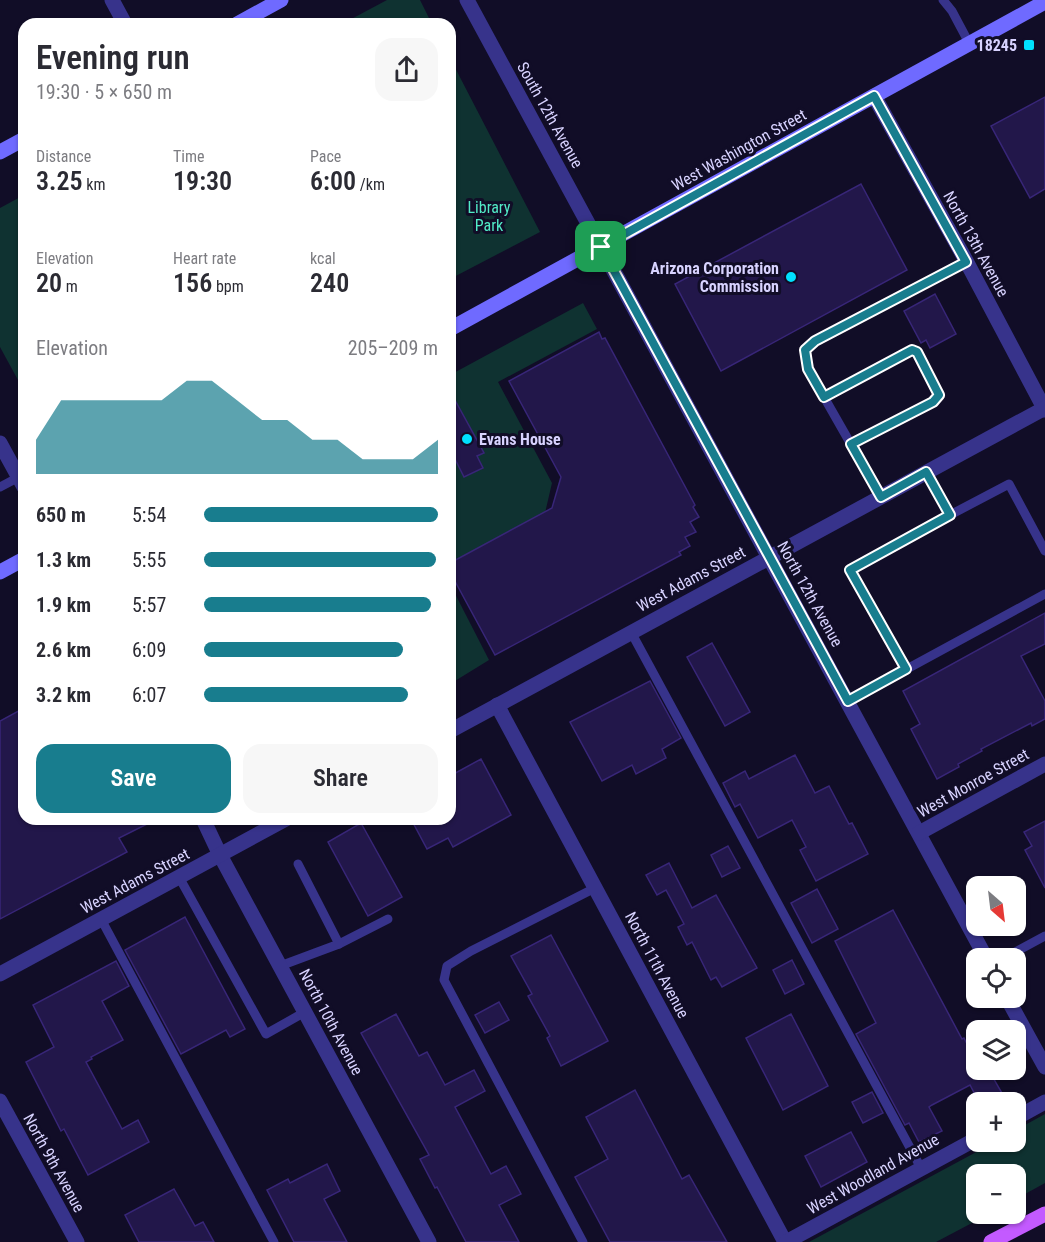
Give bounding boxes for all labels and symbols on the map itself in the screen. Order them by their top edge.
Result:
place label: 18245 [977,36,1017,55]
marker: 18245 [1022,38,1036,52]
street label: South 12th Avenue [513,59,587,171]
street label: West Washington Street [669,105,810,195]
street label: North 13th Avenue [939,188,1013,300]
park label: Library Park [467,198,511,235]
pin [575,221,626,272]
place label: Arizona Corporation Commission [650,259,779,296]
marker: Arizona Corporation Commission [784,270,798,284]
place label: Evans House [479,430,561,449]
marker: Evans House [460,432,474,446]
street label: North 12th Avenue [773,538,847,650]
street label: West Adams Street [633,542,749,616]
street label: West Monroe Street [914,744,1032,821]
street label: West Adams Street [77,844,193,918]
north arrow [966,876,1026,936]
street label: North 11th Avenue [621,909,693,1021]
street label: North 10th Avenue [295,966,367,1078]
street label: North 9th Avenue [19,1111,89,1215]
street label: West Woodland Avenue [804,1130,942,1218]

